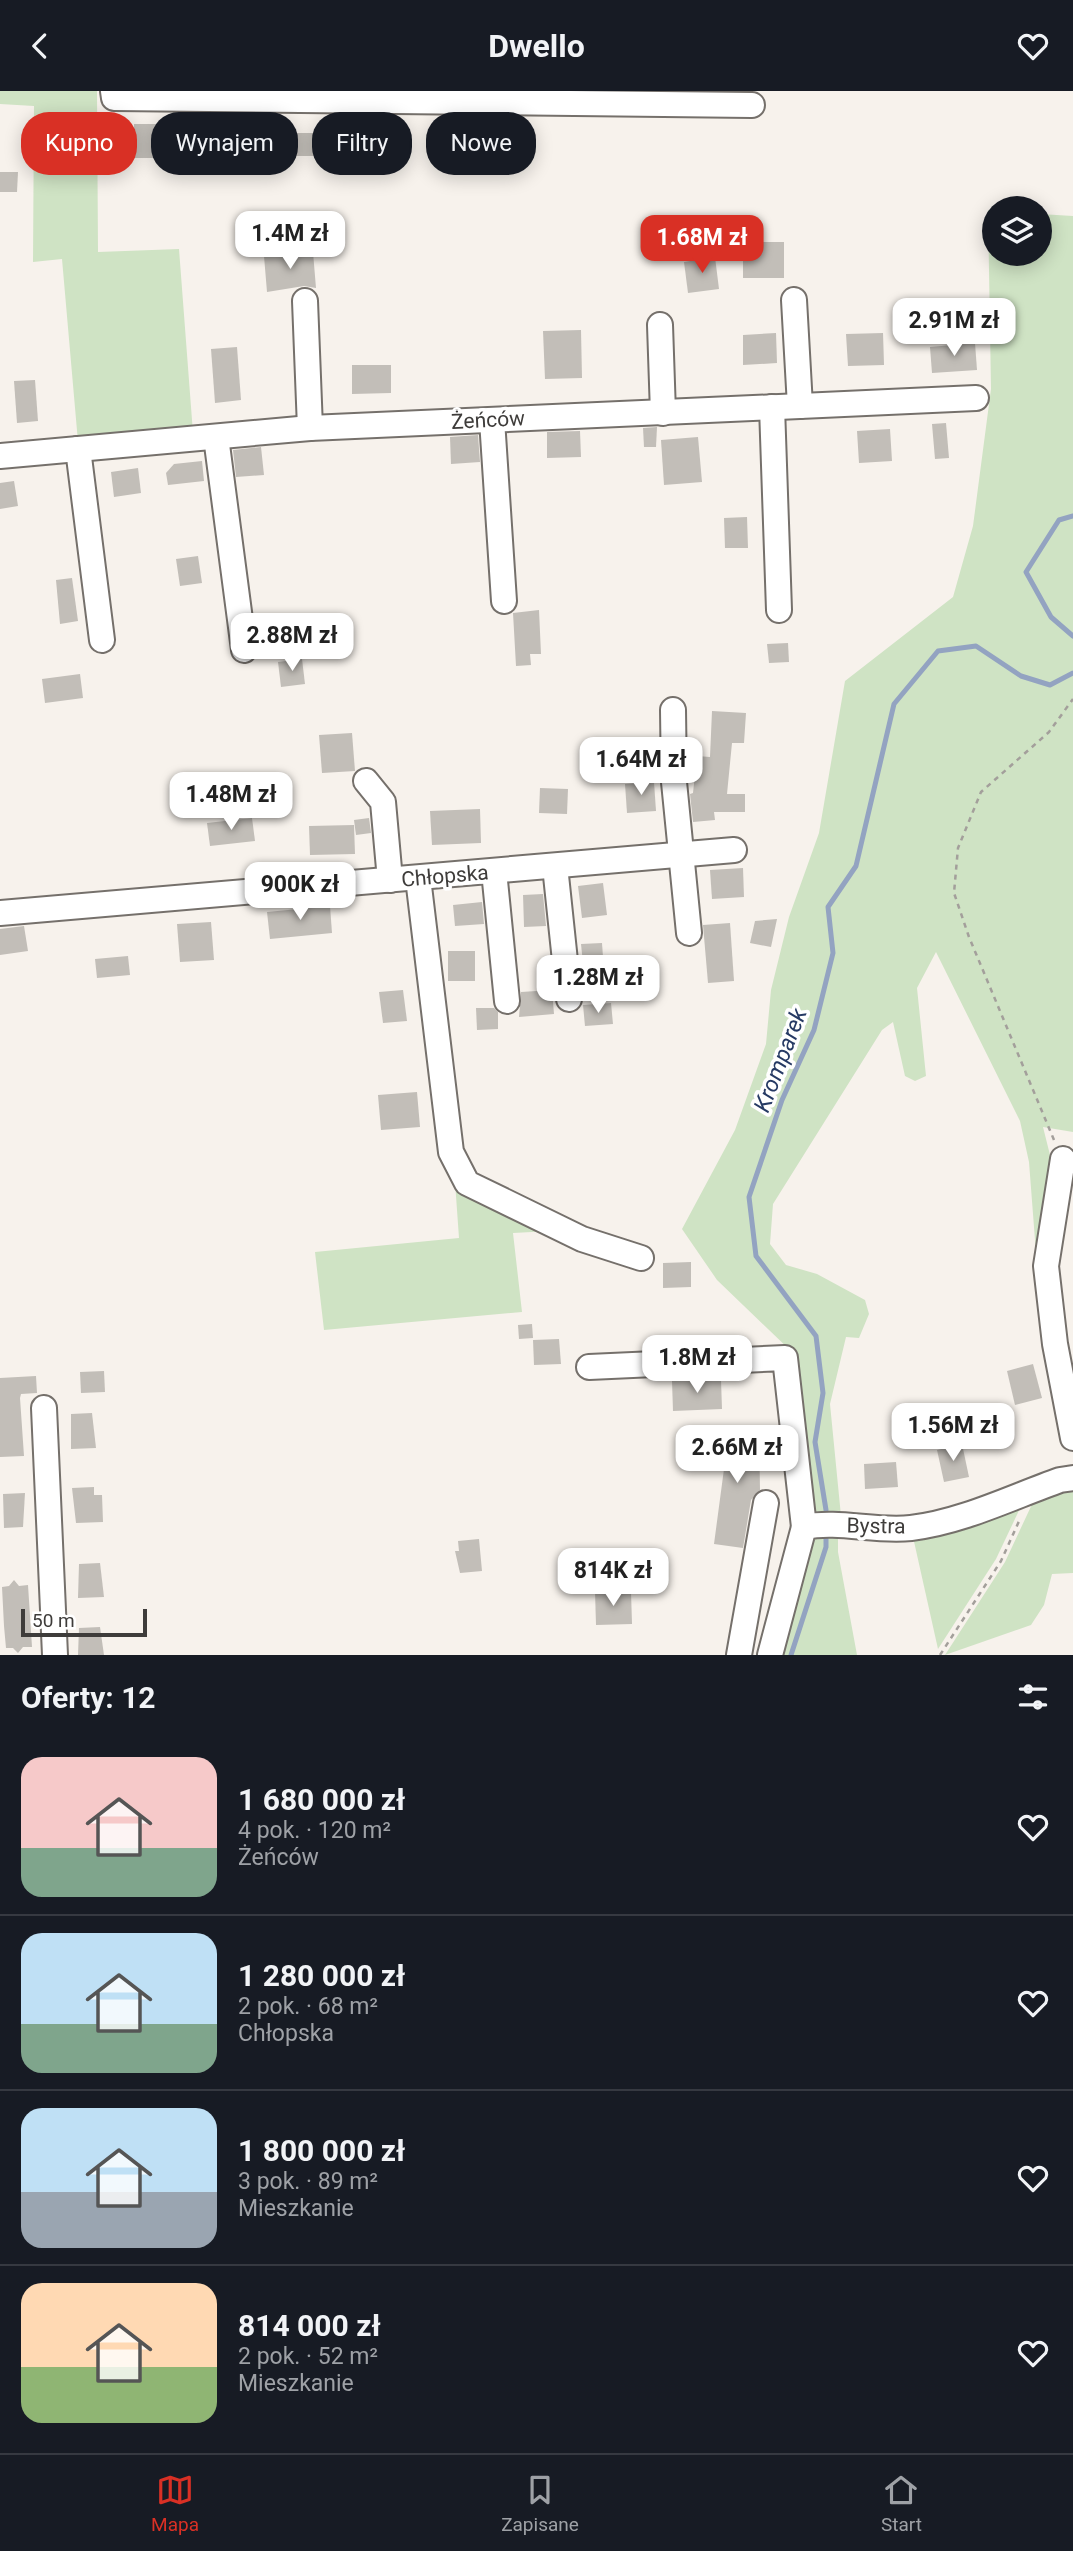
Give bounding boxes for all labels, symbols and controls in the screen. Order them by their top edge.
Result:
icon: back [21,27,59,65]
text: Dwello [488,27,585,65]
icon: heart [1014,27,1052,65]
chip: Kupno [21,112,137,175]
chip: Wynajem [151,112,298,175]
chip: Filtry [312,112,412,175]
chip: Nowe [426,112,536,175]
map controls [982,196,1052,266]
button: layers [982,196,1052,266]
pin: 1.4M zł [225,211,355,271]
pin: 1.68M zł [630,215,774,275]
text: 1.4M zł [251,220,329,247]
text: 1.68M zł [657,224,747,251]
pin: 2.91M zł [882,299,1026,358]
text: 2.91M zł [909,307,999,334]
street label: Żeńców [450,406,526,434]
pin: 2.88M zł [220,613,364,673]
text: 2.88M zł [247,622,337,649]
pin: 1.64M zł [569,737,713,797]
text: 1.64M zł [596,746,686,773]
pin: 1.48M zł [159,773,303,832]
text: 1.48M zł [186,781,276,808]
street label: Chłopska [400,860,490,892]
pin: 900K zł [235,863,365,922]
text: 900K zł [261,871,339,898]
pin: 1.28M zł [526,955,670,1015]
text: 1.28M zł [553,964,643,991]
water label: Kromparek [748,1004,813,1116]
pin: 1.8M zł [632,1335,762,1395]
text: 1.8M zł [658,1344,736,1371]
pin: 1.56M zł [881,1403,1025,1463]
text: 1.56M zł [908,1412,998,1439]
pin: 2.66M zł [665,1425,809,1485]
text: 2.66M zł [692,1434,782,1461]
street label: Bystra [846,1513,906,1539]
pin: 814K zł [548,1549,678,1608]
text: 814K zł [574,1557,652,1584]
scale bar [21,1606,147,1638]
text: 50 m [32,1609,75,1632]
icon: filters [1014,1678,1052,1716]
text: Oferty: 12 [21,1680,156,1715]
text: 1 680 000 zł [238,1782,405,1817]
icon: home [77,1785,161,1869]
icon: heart [1014,1808,1052,1846]
text: 4 pok. · 120 m² [238,1817,391,1844]
text: Żeńców [238,1844,319,1871]
text: 1 280 000 zł [238,1958,405,1993]
icon: home [77,1961,161,2045]
icon: heart [1014,1984,1052,2022]
text: 2 pok. · 68 m² [238,1993,378,2020]
text: Chłopska [238,2020,334,2047]
text: 1 800 000 zł [238,2133,405,2168]
icon: home [77,2136,161,2220]
icon: heart [1014,2159,1052,2197]
text: 3 pok. · 89 m² [238,2168,378,2195]
text: Mieszkanie [238,2195,354,2222]
text: 814 000 zł [238,2308,381,2343]
icon: home [77,2311,161,2395]
icon: heart [1014,2334,1052,2372]
text: 2 pok. · 52 m² [238,2343,378,2370]
text: Mieszkanie [238,2370,354,2397]
tab: Mapa [151,2471,199,2536]
tab: Zapisane [501,2471,579,2536]
tab: Start [881,2471,922,2536]

